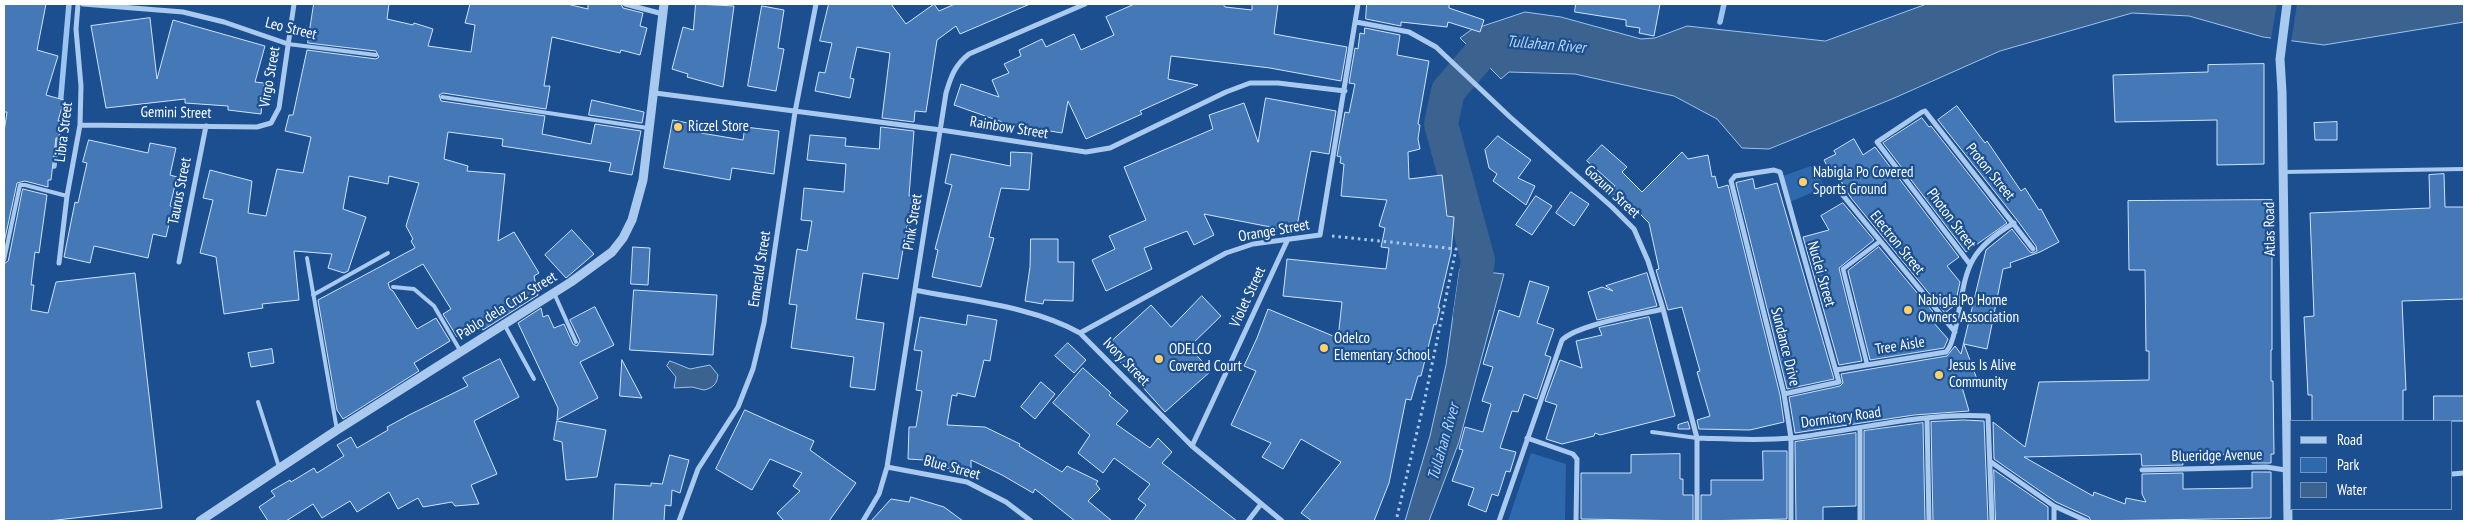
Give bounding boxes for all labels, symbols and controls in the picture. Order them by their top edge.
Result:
street label: Leo Street [263,14,319,44]
water label: Tullahan River [1506,32,1586,58]
street label: Virgo Street [256,45,284,109]
street label: Libra Street [51,101,77,163]
street label: Gemini Street [141,103,211,123]
street label: Rainbow Street [969,113,1049,143]
place label: Riczel Store [688,118,749,136]
marker: Riczel Store [672,121,684,133]
street label: Proton Street [1962,140,2018,204]
street label: Taurus Street [165,156,195,226]
street label: Gozum Street [1580,162,1644,222]
place label: Nabigla Po Covered Sports Ground [1813,164,1914,199]
marker: Nabigla Po Covered Sports Ground [1797,176,1809,188]
street label: Photon Street [1922,185,1980,253]
street label: Pink Street [900,193,926,251]
street label: Atlas Road [2261,202,2279,256]
street label: Electron Street [1866,207,1928,279]
street label: Orange Street [1237,216,1311,246]
street label: Emerald Street [745,230,775,308]
street label: Nuclei Street [1803,239,1839,309]
street label: Violet Street [1226,264,1270,330]
street label: Pablo dela Cruz Street [454,268,560,344]
place label: Nabigla Po Home Owners Association [1918,292,2019,327]
marker: Nabigla Po Home Owners Association [1902,304,1914,316]
street label: Sundance Drive [1767,306,1803,388]
place label: Odelco Elementary School [1334,330,1431,365]
street label: Tree Aisle [1874,333,1926,359]
street label: Ivory Street [1099,334,1153,390]
place label: ODELCO Covered Court [1169,341,1242,376]
marker: Odelco Elementary School [1318,342,1330,354]
marker: ODELCO Covered Court [1153,353,1165,365]
place label: Jesus Is Alive Community [1949,357,2016,392]
marker: Jesus Is Alive Community [1933,369,1945,381]
water label: Tullahan River [1424,401,1464,483]
street label: Dormitory Road [1800,403,1882,433]
legend [2290,420,2453,510]
text: Road [2337,430,2363,449]
street label: Blueridge Avenue [2171,446,2263,466]
street label: Blue Street [922,452,982,484]
text: Park [2337,455,2359,474]
text: Water [2337,480,2367,499]

